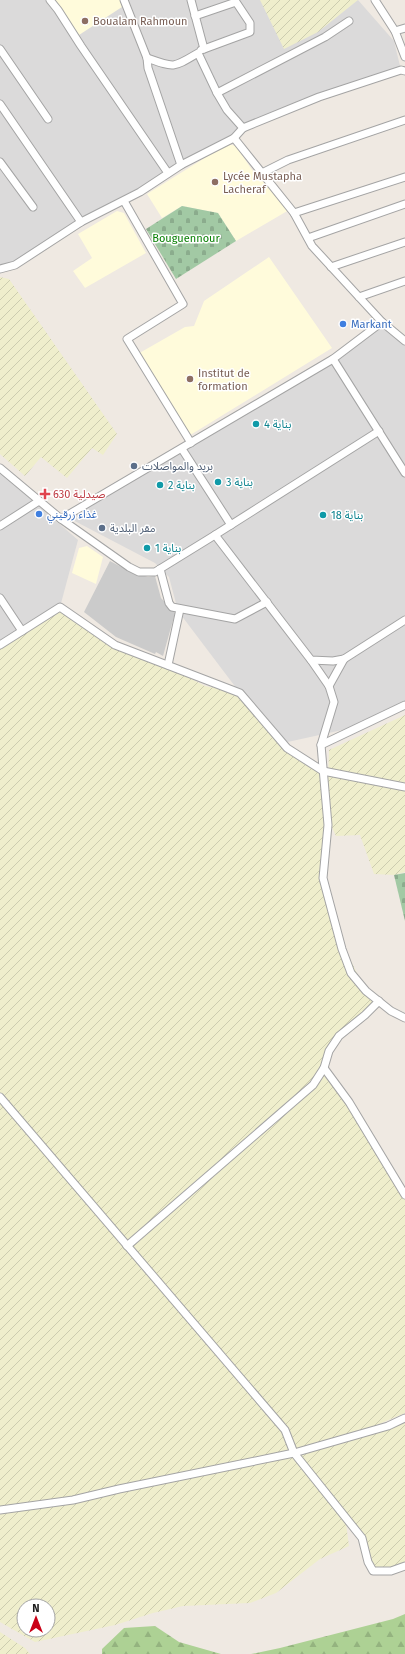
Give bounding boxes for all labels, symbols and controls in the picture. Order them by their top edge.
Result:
place label: Boualam Rahmoun [93,15,188,28]
marker: Boualam Rahmoun [80,16,90,26]
place label: Lycée Mustapha Lacheraf [223,170,302,196]
marker: Lycée Mustapha Lacheraf [210,177,220,187]
park label: Bouguennour [152,232,220,245]
place label: Markant [351,318,392,331]
marker: Markant [338,319,348,329]
place label: Institut de formation [198,367,250,393]
marker: Institut de formation [185,374,195,384]
place label: بناية 4 [264,418,291,431]
marker: بناية 4 [251,419,261,429]
place label: بريد والمواصلات [142,460,213,473]
marker: بريد والمواصلات [129,461,139,471]
place label: بناية 3 [226,476,253,489]
marker: بناية 3 [213,477,223,487]
place label: بناية 2 [168,479,195,492]
marker: بناية 2 [155,480,165,490]
place label: صيدلية 630 [53,488,106,501]
marker: صيدلية 630 [40,489,50,499]
place label: غذاء زرقيني [47,508,98,524]
marker: غذاء زرقيني [34,509,44,519]
place label: بناية 18 [331,509,363,522]
marker: بناية 18 [318,510,328,520]
place label: مقر البلدية [110,522,156,535]
marker: مقر البلدية [97,523,107,533]
place label: بناية 1 [155,542,181,555]
marker: بناية 1 [142,543,152,553]
north arrow [16,1598,56,1638]
text: N [32,1602,40,1615]

